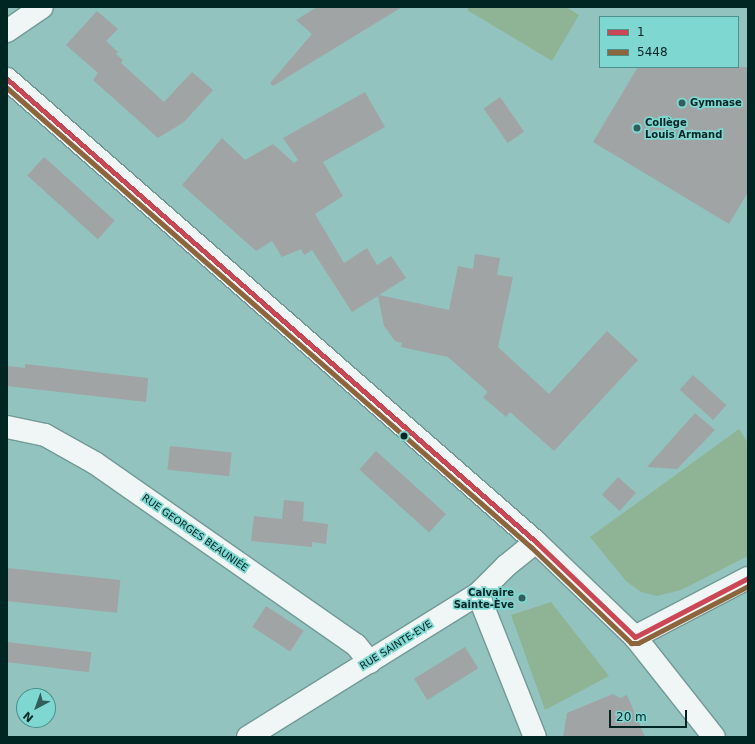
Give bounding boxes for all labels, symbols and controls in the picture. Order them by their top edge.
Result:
legend [599,16,739,68]
text: 1 [637,25,645,39]
text: 5448 [637,45,668,59]
place label: Gymnase [690,97,742,109]
marker: Gymnase [677,98,687,108]
place label: Collège Louis Armand [645,116,722,140]
marker: Collège Louis Armand [632,123,642,133]
unlabelled marker [399,431,409,441]
street label: RUE GEORGES BEAUNIÉE [140,492,250,574]
place label: Calvaire Sainte-Ève [454,586,514,610]
marker: Calvaire Sainte-Ève [517,593,527,603]
street label: RUE SAINTE-EVE [358,618,434,672]
north arrow [16,688,56,728]
scale bar [611,702,689,728]
text: N [21,709,36,725]
text: 20 m [616,710,647,724]

